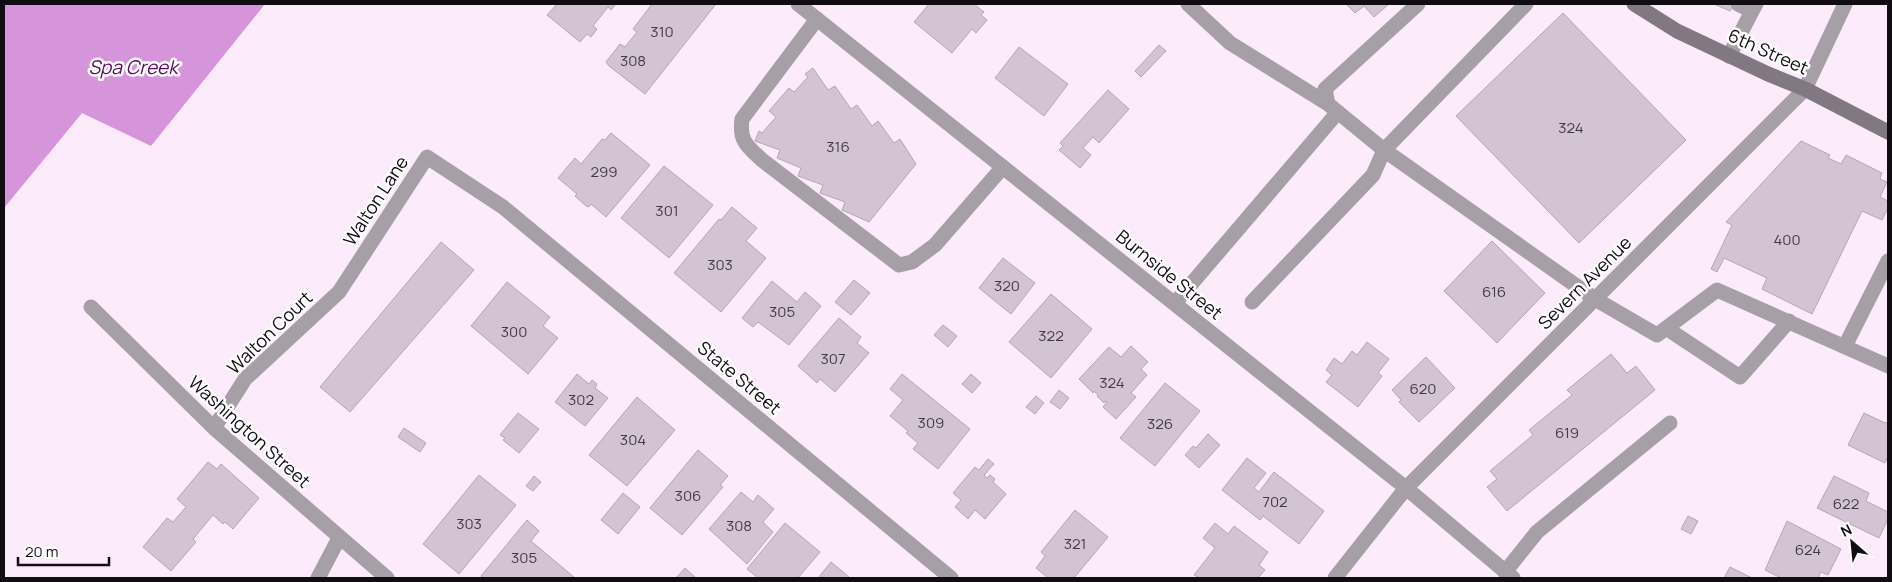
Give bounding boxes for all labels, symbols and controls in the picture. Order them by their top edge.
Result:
house number: 310 [650,21,674,42]
street label: 6th Street [1724,23,1812,79]
house number: 308 [620,50,646,71]
water label: Spa Creek [88,54,180,80]
house number: 324 [1558,117,1584,138]
house number: 316 [826,136,850,157]
street label: Walton Lane [337,151,413,250]
house number: 299 [590,161,618,182]
house number: 301 [655,200,679,221]
street label: Burnside Street [1111,224,1228,325]
house number: 400 [1773,229,1801,250]
street label: Severn Avenue [1532,230,1636,334]
house number: 303 [707,254,733,275]
house number: 320 [994,275,1020,296]
house number: 616 [1482,281,1506,302]
street label: Walton Court [221,285,317,379]
house number: 305 [769,301,795,322]
house number: 300 [501,321,527,342]
house number: 322 [1038,325,1064,346]
street label: State Street [693,335,786,419]
house number: 307 [821,348,845,369]
street label: Washington Street [184,370,316,492]
house number: 324 [1099,372,1125,393]
house number: 620 [1409,378,1437,399]
house number: 302 [568,389,594,410]
house number: 309 [918,412,944,433]
house number: 326 [1147,413,1173,434]
house number: 619 [1555,422,1579,443]
house number: 304 [620,429,646,450]
house number: 306 [675,485,701,506]
house number: 702 [1262,491,1288,512]
house number: 622 [1833,493,1859,514]
house number: 303 [456,513,482,534]
house number: 308 [726,515,752,536]
north arrow [1827,517,1877,567]
text: N [1837,519,1855,541]
house number: 321 [1064,533,1086,554]
scale bar [18,534,109,566]
house number: 624 [1795,539,1821,560]
text: 20 m [25,541,58,562]
house number: 305 [511,547,537,568]

